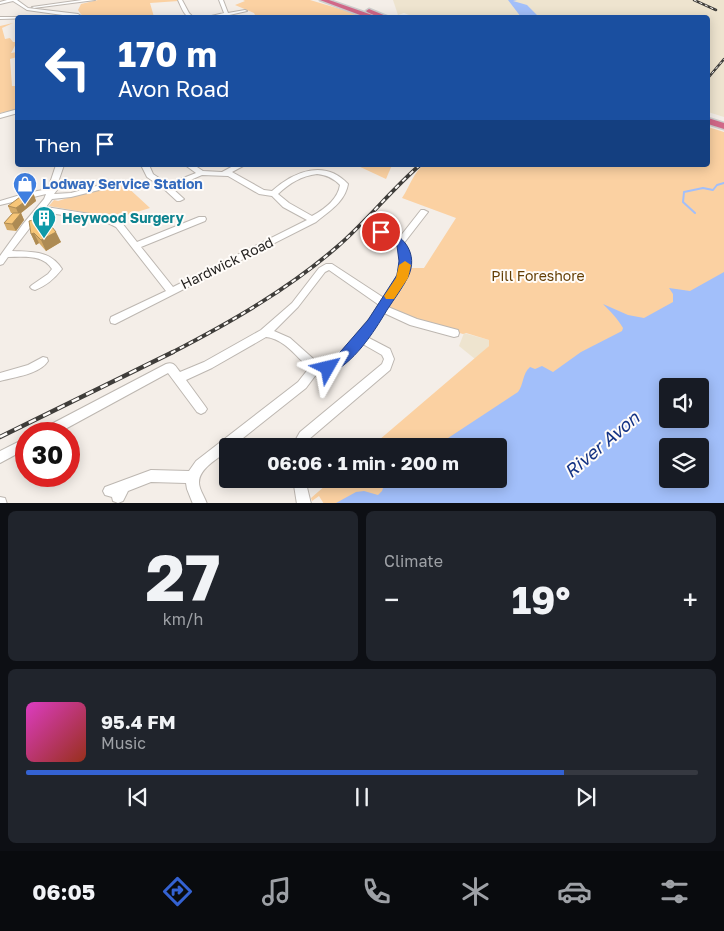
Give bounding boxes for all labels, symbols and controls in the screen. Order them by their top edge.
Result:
text: 170 m [118,33,217,75]
icon: left [35,35,100,100]
text: Avon Road [118,75,229,102]
icon: arrive [91,130,119,158]
text: Then [35,133,81,156]
shop icon: Lodway Service Station [12,171,38,205]
place label: Lodway Service Station [42,175,203,192]
building icon: Heywood Surgery [31,205,57,239]
place label: Heywood Surgery [62,209,184,226]
pin [360,211,402,253]
icon: arrive [367,218,395,246]
street label: Hardwick Road [178,233,276,292]
park label: Pill Foreshore [491,267,585,284]
position arrow [301,341,353,393]
map controls [659,378,709,488]
button: sound [659,378,709,428]
water label: River Avon [559,406,644,482]
speed limit sign: 30 [15,422,80,487]
button: layers [659,438,709,488]
text: 06:06 · 1 min · 200 m [267,451,459,474]
text: 27 [145,537,221,615]
text: Climate [384,551,443,571]
text: 19° [512,577,570,622]
text: − [384,583,399,616]
text: + [683,583,698,616]
text: km/h [163,609,203,629]
text: 95.4 FM [101,710,176,733]
text: Music [101,733,146,753]
icon: previous [124,783,152,811]
icon: pause [348,783,376,811]
icon: next [572,783,600,811]
icon: directions [160,874,195,909]
icon: music [259,874,294,909]
icon: phone [359,874,394,909]
icon: climate [458,874,493,909]
icon: car [557,874,592,909]
icon: filters [657,874,692,909]
text: 06:05 [32,878,95,905]

